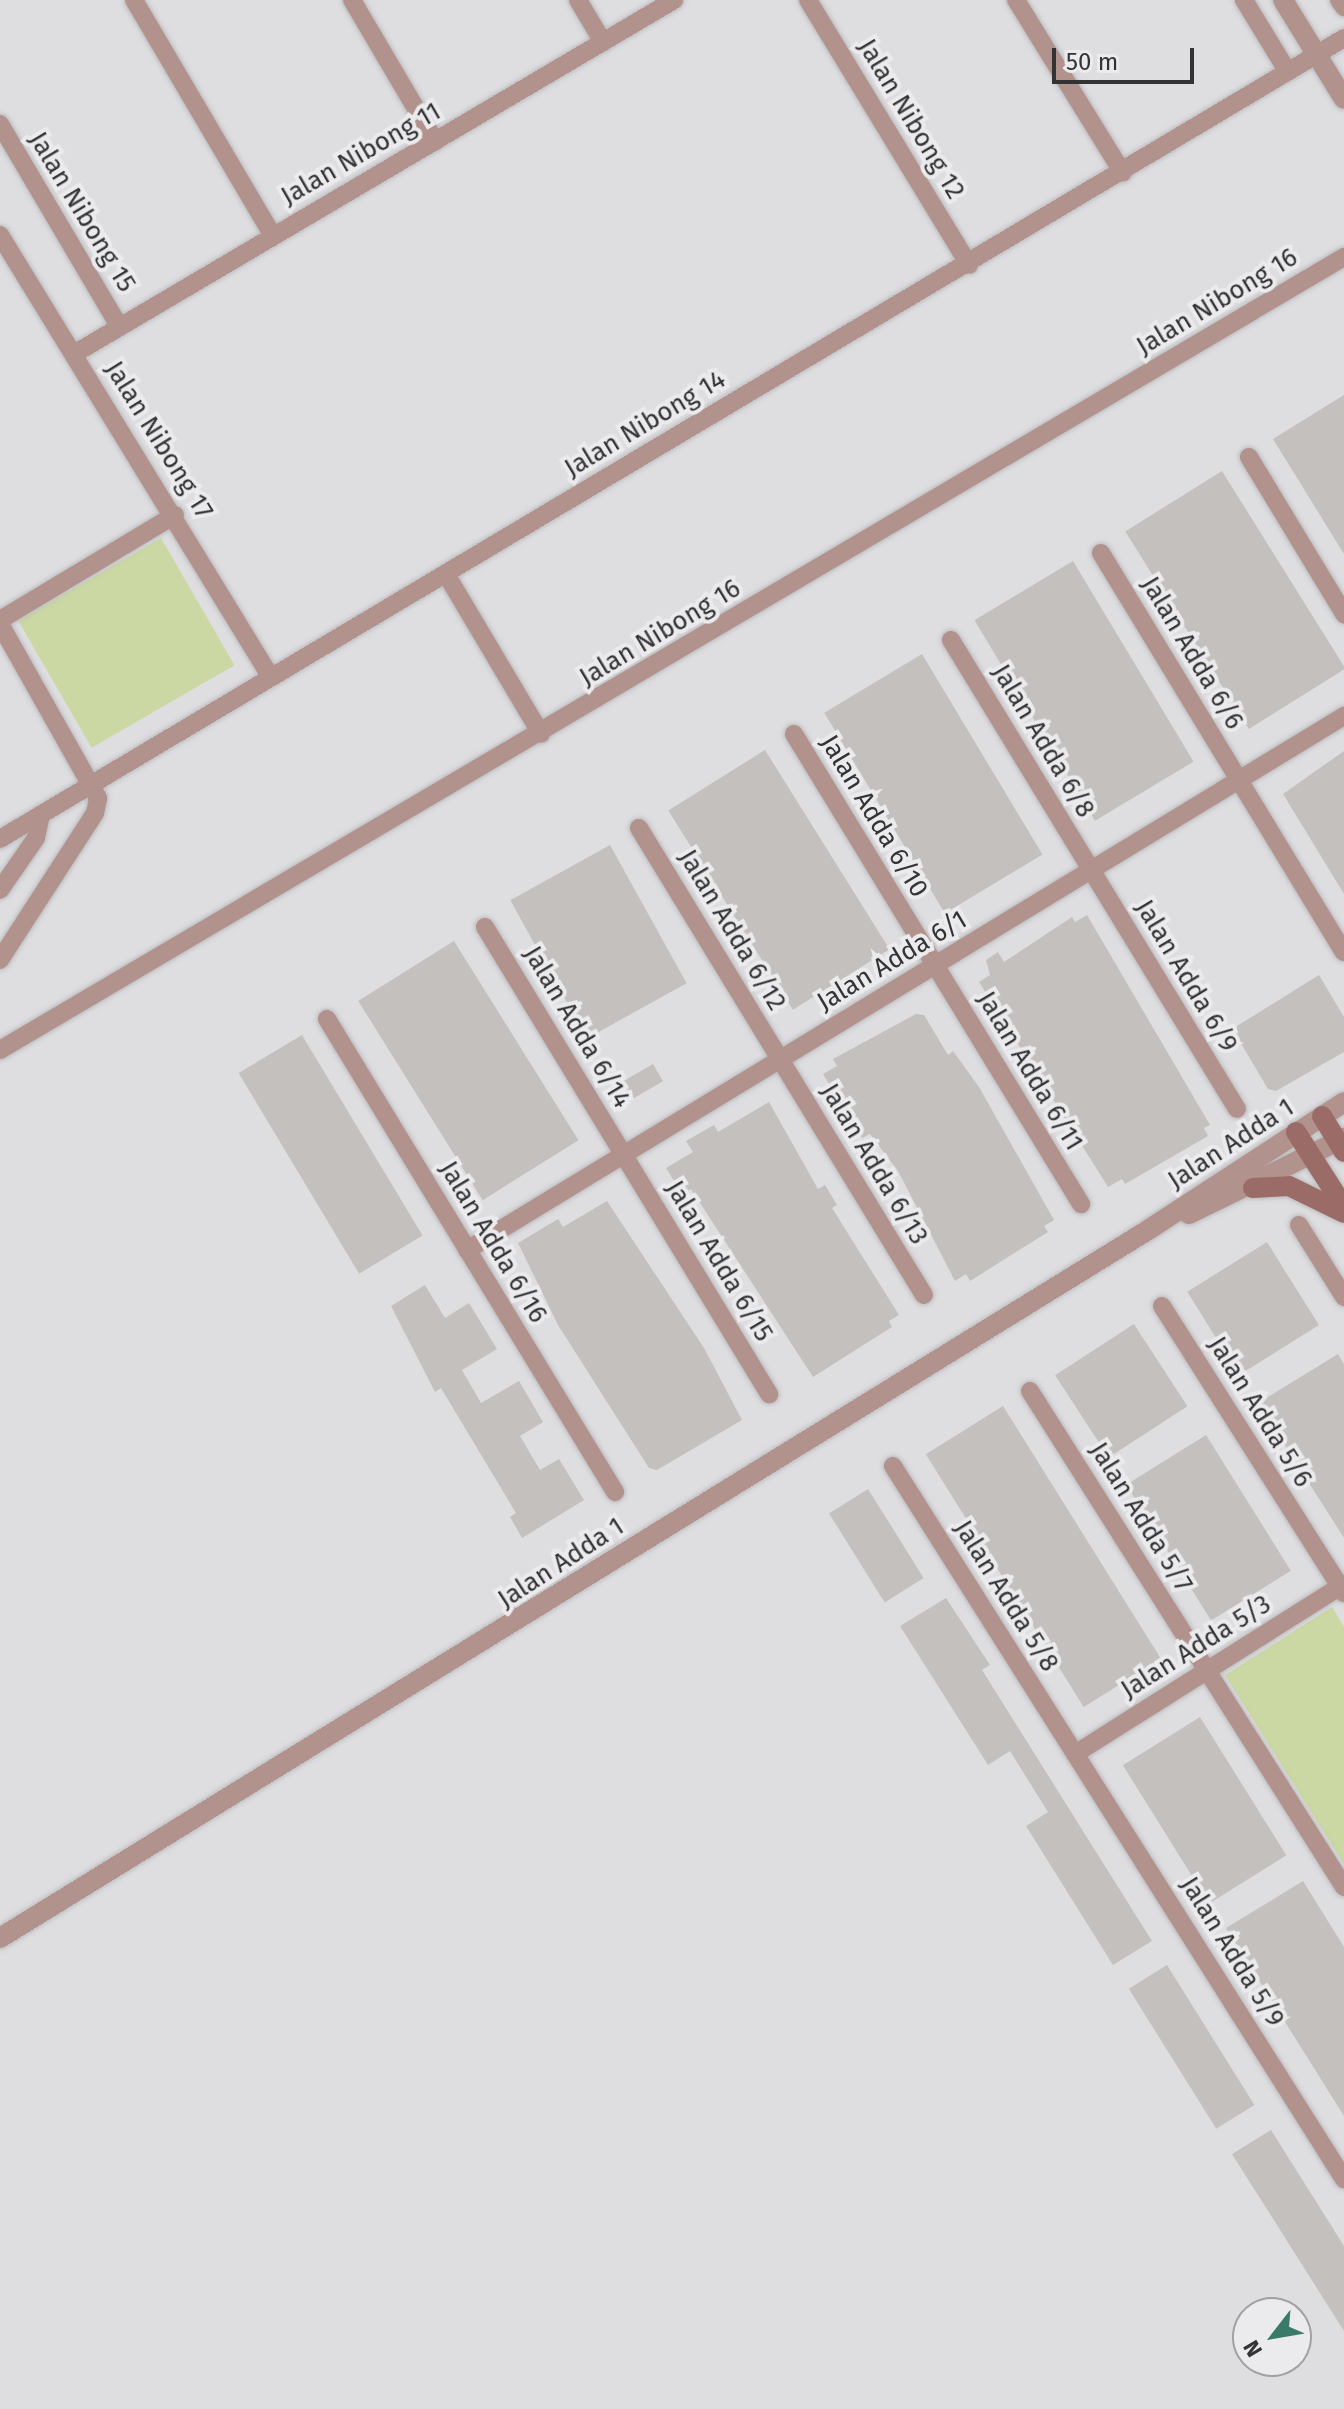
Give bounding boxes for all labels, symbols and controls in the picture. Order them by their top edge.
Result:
scale bar [1056,32,1198,82]
street label: Jalan Nibong 12 [851,33,971,205]
text: 50 m [1066,48,1118,76]
street label: Jalan Nibong 11 [276,96,446,212]
street label: Jalan Nibong 15 [22,126,142,298]
street label: Jalan Nibong 16 [1131,242,1303,362]
street label: Jalan Nibong 17 [98,356,220,524]
street label: Jalan Nibong 14 [559,364,731,484]
street label: Jalan Adda 6/6 [1134,571,1250,735]
street label: Jalan Nibong 16 [574,573,746,693]
street label: Jalan Adda 6/8 [985,659,1101,823]
street label: Jalan Adda 6/10 [813,729,935,903]
street label: Jalan Adda 6/12 [672,844,792,1016]
street label: Jalan Adda 6/9 [1128,894,1244,1058]
street label: Jalan Adda 6/1 [811,904,973,1018]
street label: Jalan Adda 6/14 [517,941,637,1113]
street label: Jalan Adda 6/11 [970,986,1090,1156]
street label: Jalan Adda 6/13 [814,1078,934,1250]
street label: Jalan Adda 1 [1162,1092,1300,1196]
street label: Jalan Adda 6/16 [432,1156,554,1328]
street label: Jalan Adda 6/15 [659,1175,779,1347]
street label: Jalan Adda 5/6 [1201,1331,1319,1493]
street label: Jalan Adda 5/7 [1083,1437,1199,1597]
street label: Jalan Adda 1 [492,1511,630,1615]
street label: Jalan Adda 5/8 [947,1515,1065,1677]
street label: Jalan Adda 5/3 [1115,1589,1277,1705]
street label: Jalan Adda 5/9 [1173,1871,1291,2033]
north arrow [1232,2297,1312,2377]
text: N [1237,2335,1268,2362]

